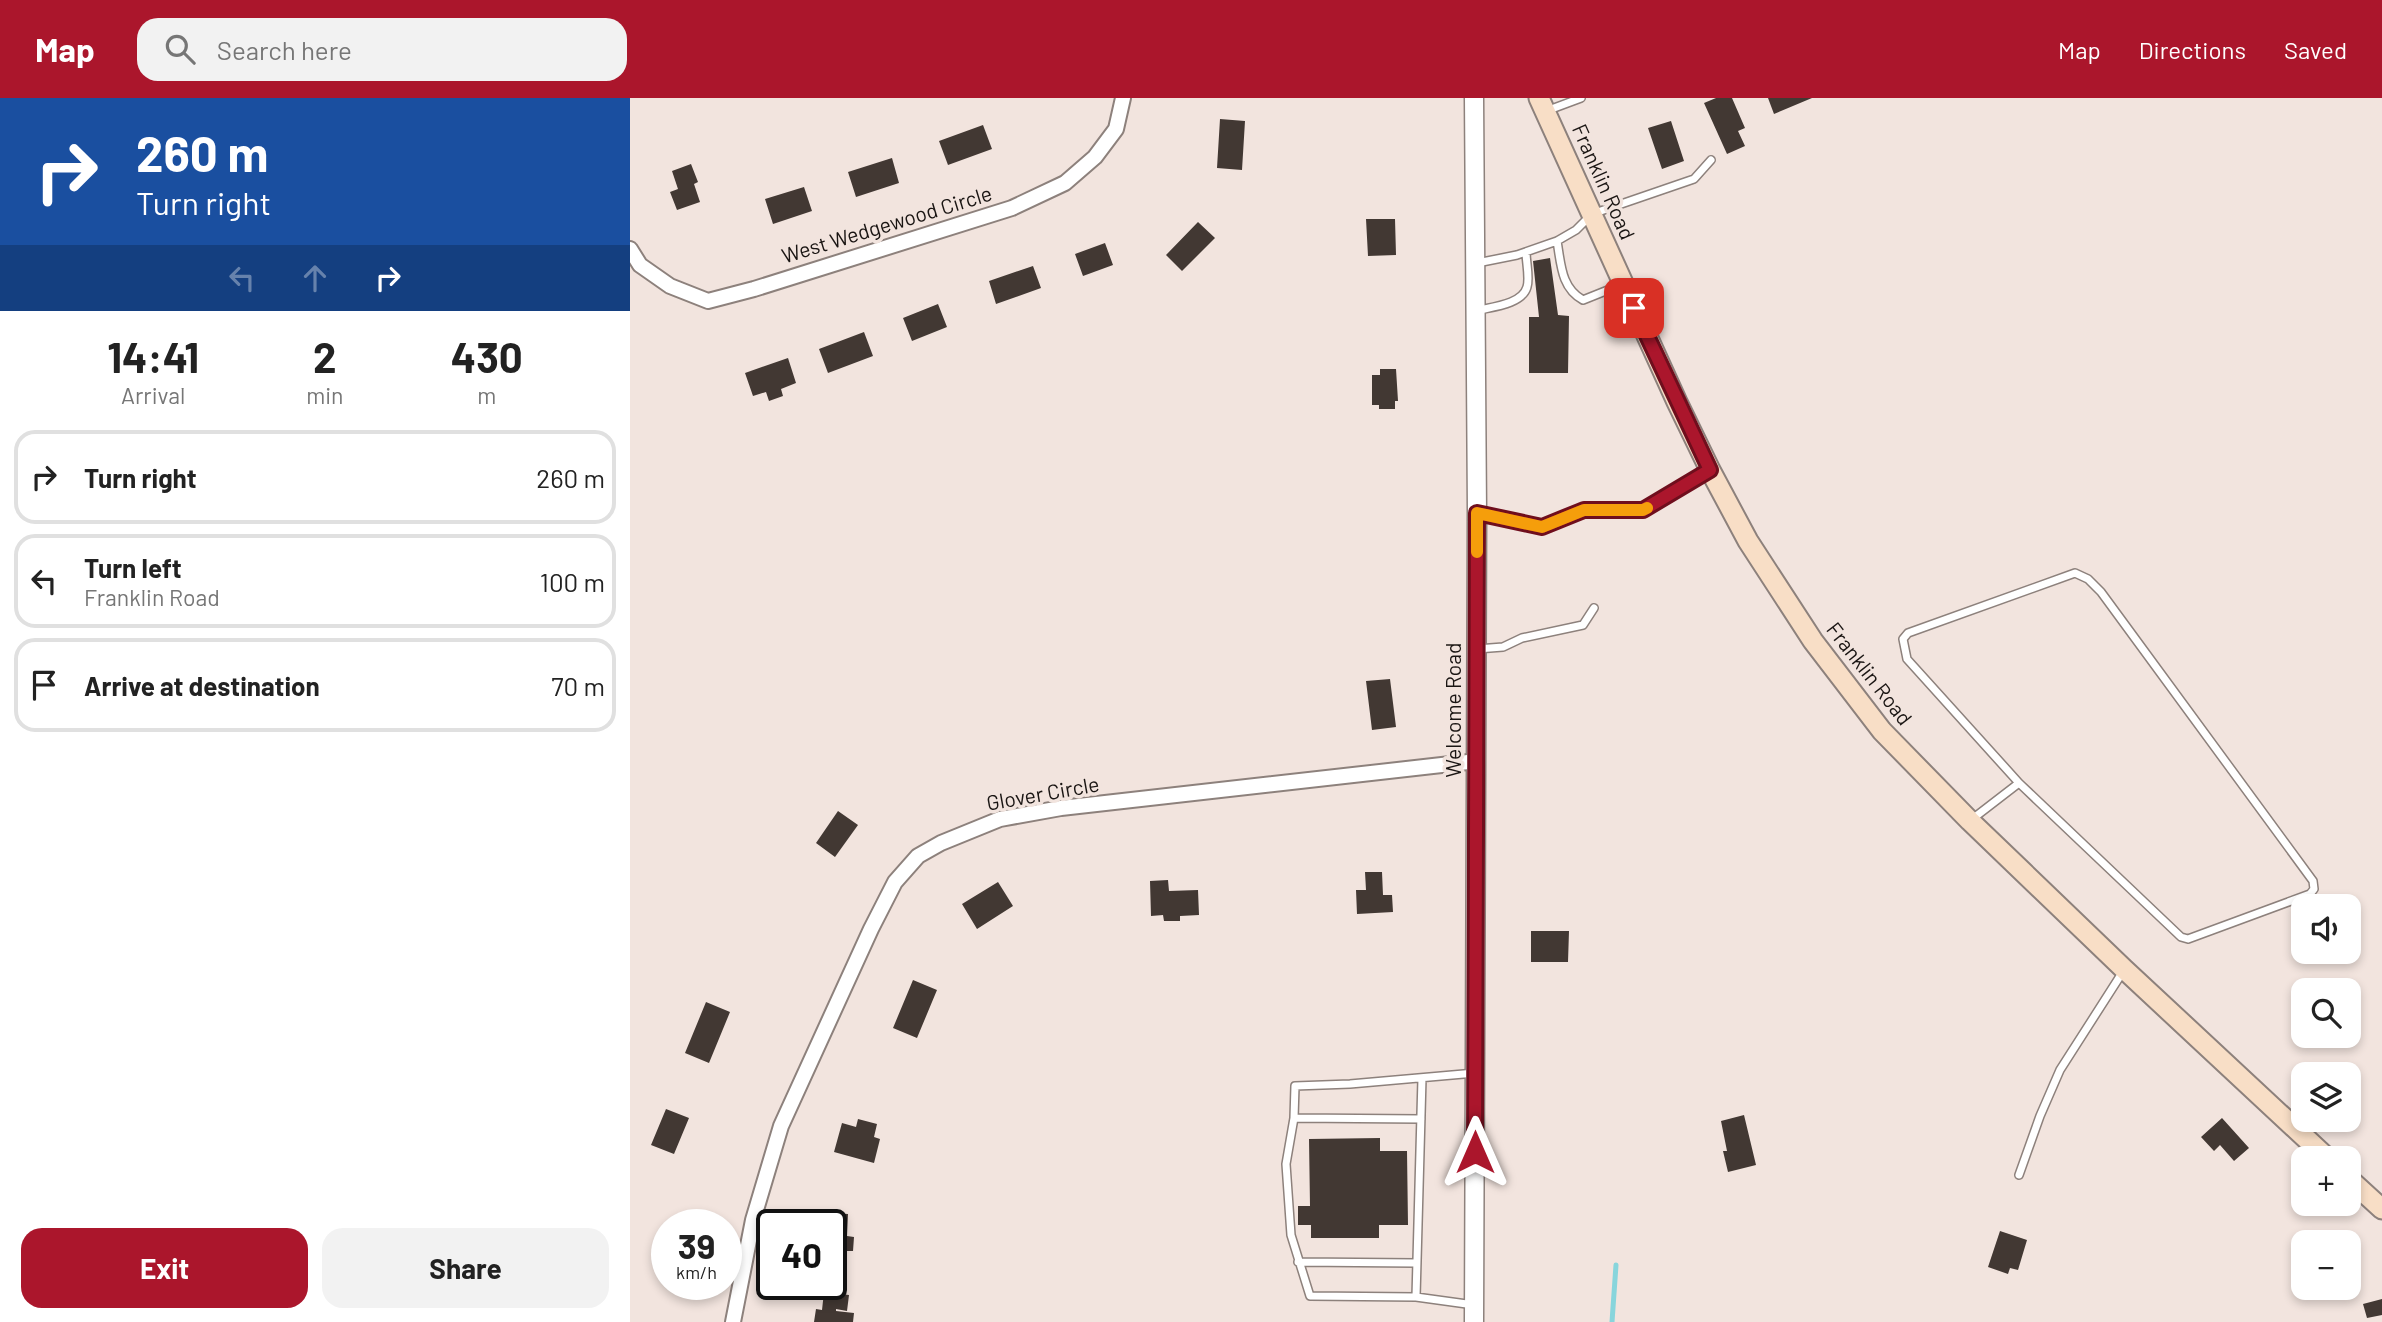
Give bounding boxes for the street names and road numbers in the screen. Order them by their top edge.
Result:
street label: Franklin Road [1568,120,1641,243]
street label: West Wedgewood Circle [778,180,995,267]
street label: Franklin Road [1822,617,1918,730]
street label: Welcome Road [1440,643,1465,777]
street label: Glover Circle [984,770,1101,815]

